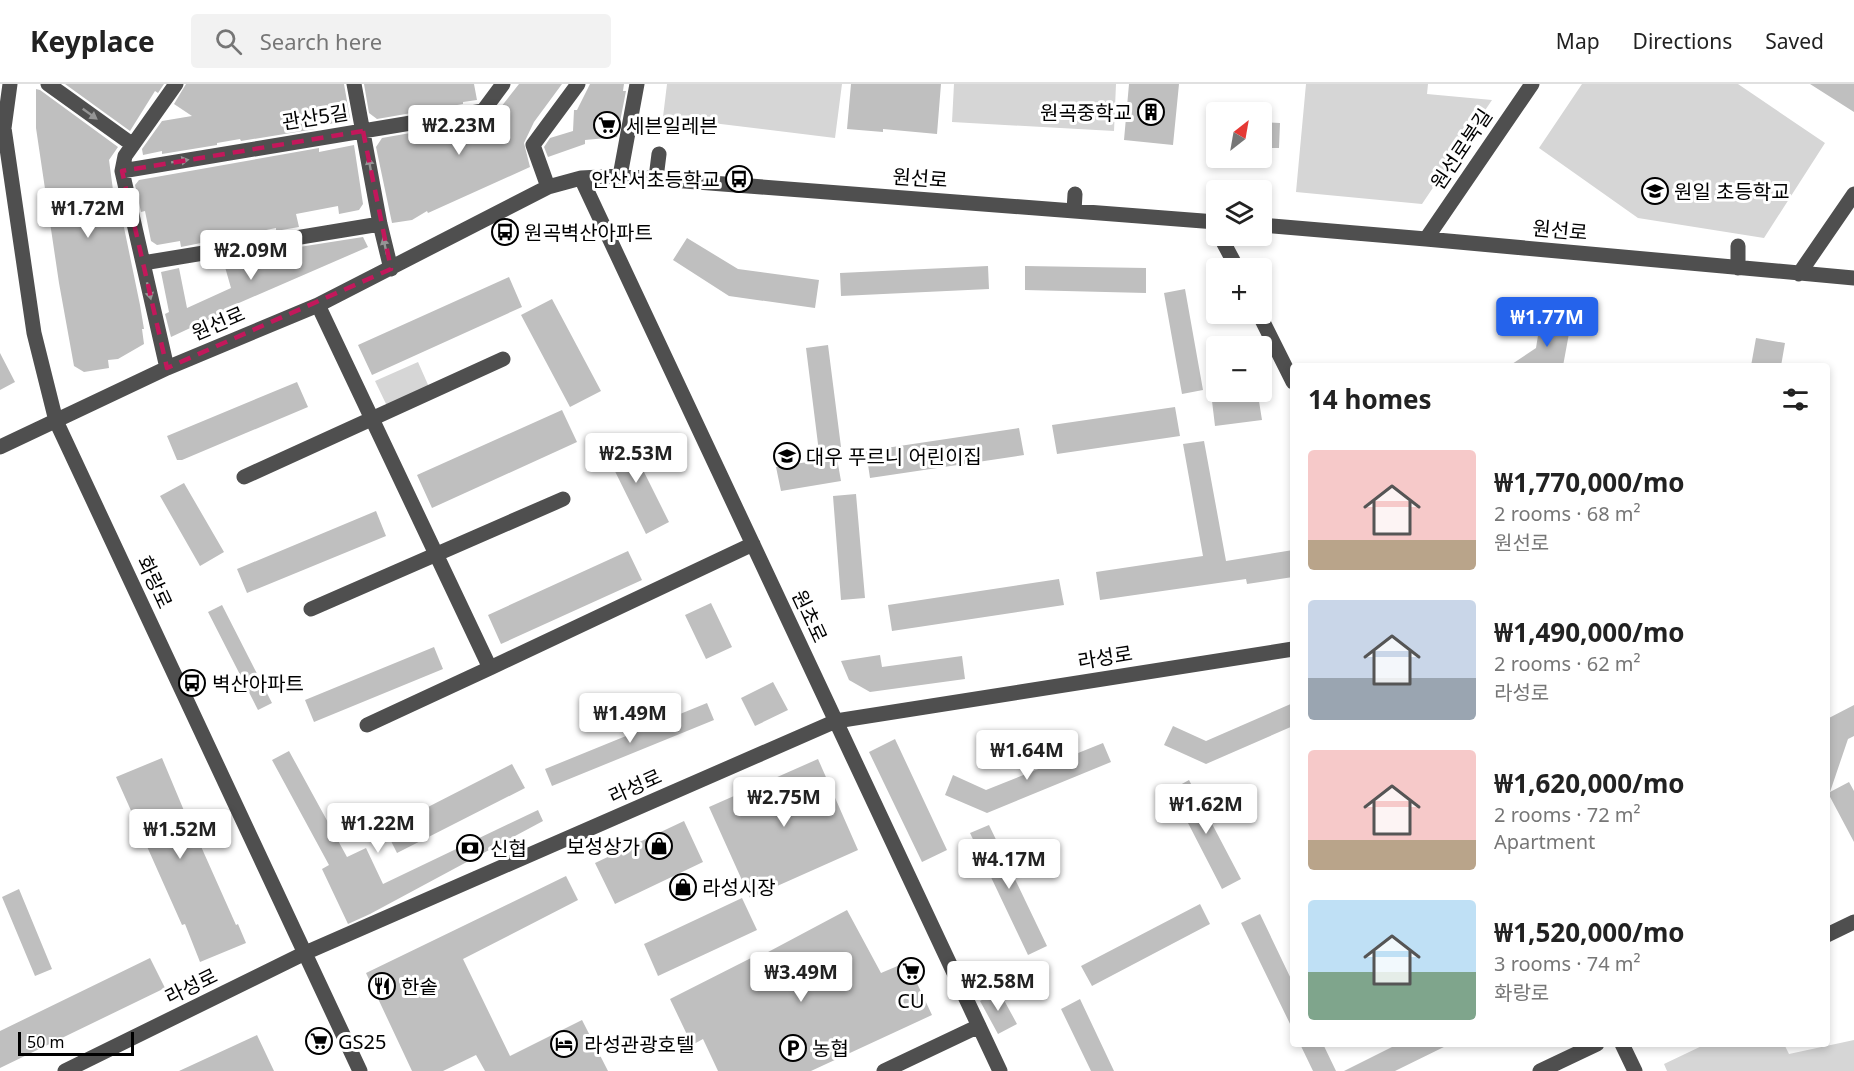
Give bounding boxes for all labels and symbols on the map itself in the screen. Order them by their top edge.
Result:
building icon: 원곡중학교 [1136,97,1166,127]
street label: 관산5길 [280,98,350,136]
place label: 원곡중학교 [1040,99,1132,126]
north arrow [1206,102,1272,168]
street label: 원선로북길 [1424,103,1498,195]
pin: ₩2.23M [410,105,508,156]
one-way arrow [83,108,98,120]
supermarket icon: 세븐일레븐 [592,110,622,140]
place label: 세븐일레븐 [626,112,718,139]
one-way arrow [170,156,189,165]
one-way arrow [365,156,374,175]
street label: 원선로 [892,163,948,193]
bus stop icon: 안산서초등학교 [724,164,754,194]
place label: 안산서초등학교 [591,166,720,193]
school or university icon: 원일 초등학교 [1640,176,1670,206]
place label: 원일 초등학교 [1674,178,1790,205]
pin: ₩1.72M [39,188,137,239]
street label: 원선로 [1531,214,1589,246]
bus stop icon: 원곡벽산아파트 [490,217,520,247]
place label: 원곡벽산아파트 [524,219,653,246]
pin: ₩2.09M [202,230,300,281]
one-way arrow [380,237,390,255]
one-way arrow [145,281,155,300]
pin: ₩1.77M [1498,297,1596,348]
street label: 원선로 [187,300,249,346]
pin: ₩2.53M [587,433,685,484]
school or university icon: 대우 푸르니 어린이집 [772,441,802,471]
place label: 대우 푸르니 어린이집 [806,443,982,470]
street label: 화랑로 [131,551,179,613]
street label: 원초로 [786,585,834,647]
street label: 라성로 [1076,639,1134,675]
bus stop icon: 벽산아파트 [177,668,207,698]
place label: 벽산아파트 [212,670,304,697]
pin: ₩1.49M [581,693,679,744]
pin: ₩1.64M [978,730,1076,781]
street label: 라성로 [604,762,666,810]
pin: ₩2.75M [735,777,833,828]
pin: ₩1.62M [1157,784,1255,835]
pin: ₩1.22M [329,803,427,854]
pin: ₩1.52M [131,809,229,860]
shop icon: 보성상가 [644,831,674,861]
bank icon: 신협 [455,833,485,863]
place label: 보성상가 [566,833,640,860]
place label: 신협 [490,835,527,862]
pin: ₩4.17M [960,839,1058,890]
shop icon: 라성시장 [668,872,698,902]
place label: 라성시장 [702,874,776,901]
pin: ₩3.49M [752,952,850,1003]
supermarket icon: CU [896,956,926,986]
pin: ₩2.58M [949,961,1047,1012]
street label: 라성로 [160,962,222,1010]
restaurant icon: 한솥 [367,971,397,1001]
place label: 한솥 [401,973,438,1000]
place label: CU [897,987,925,1014]
supermarket icon: GS25 [304,1026,334,1056]
place label: GS25 [338,1028,386,1055]
scale bar [18,1029,134,1056]
hotel icon: 라성관광호텔 [549,1029,579,1059]
place label: 라성관광호텔 [584,1031,694,1058]
parking icon: 농협 [778,1033,808,1063]
place label: 농협 [812,1035,849,1062]

